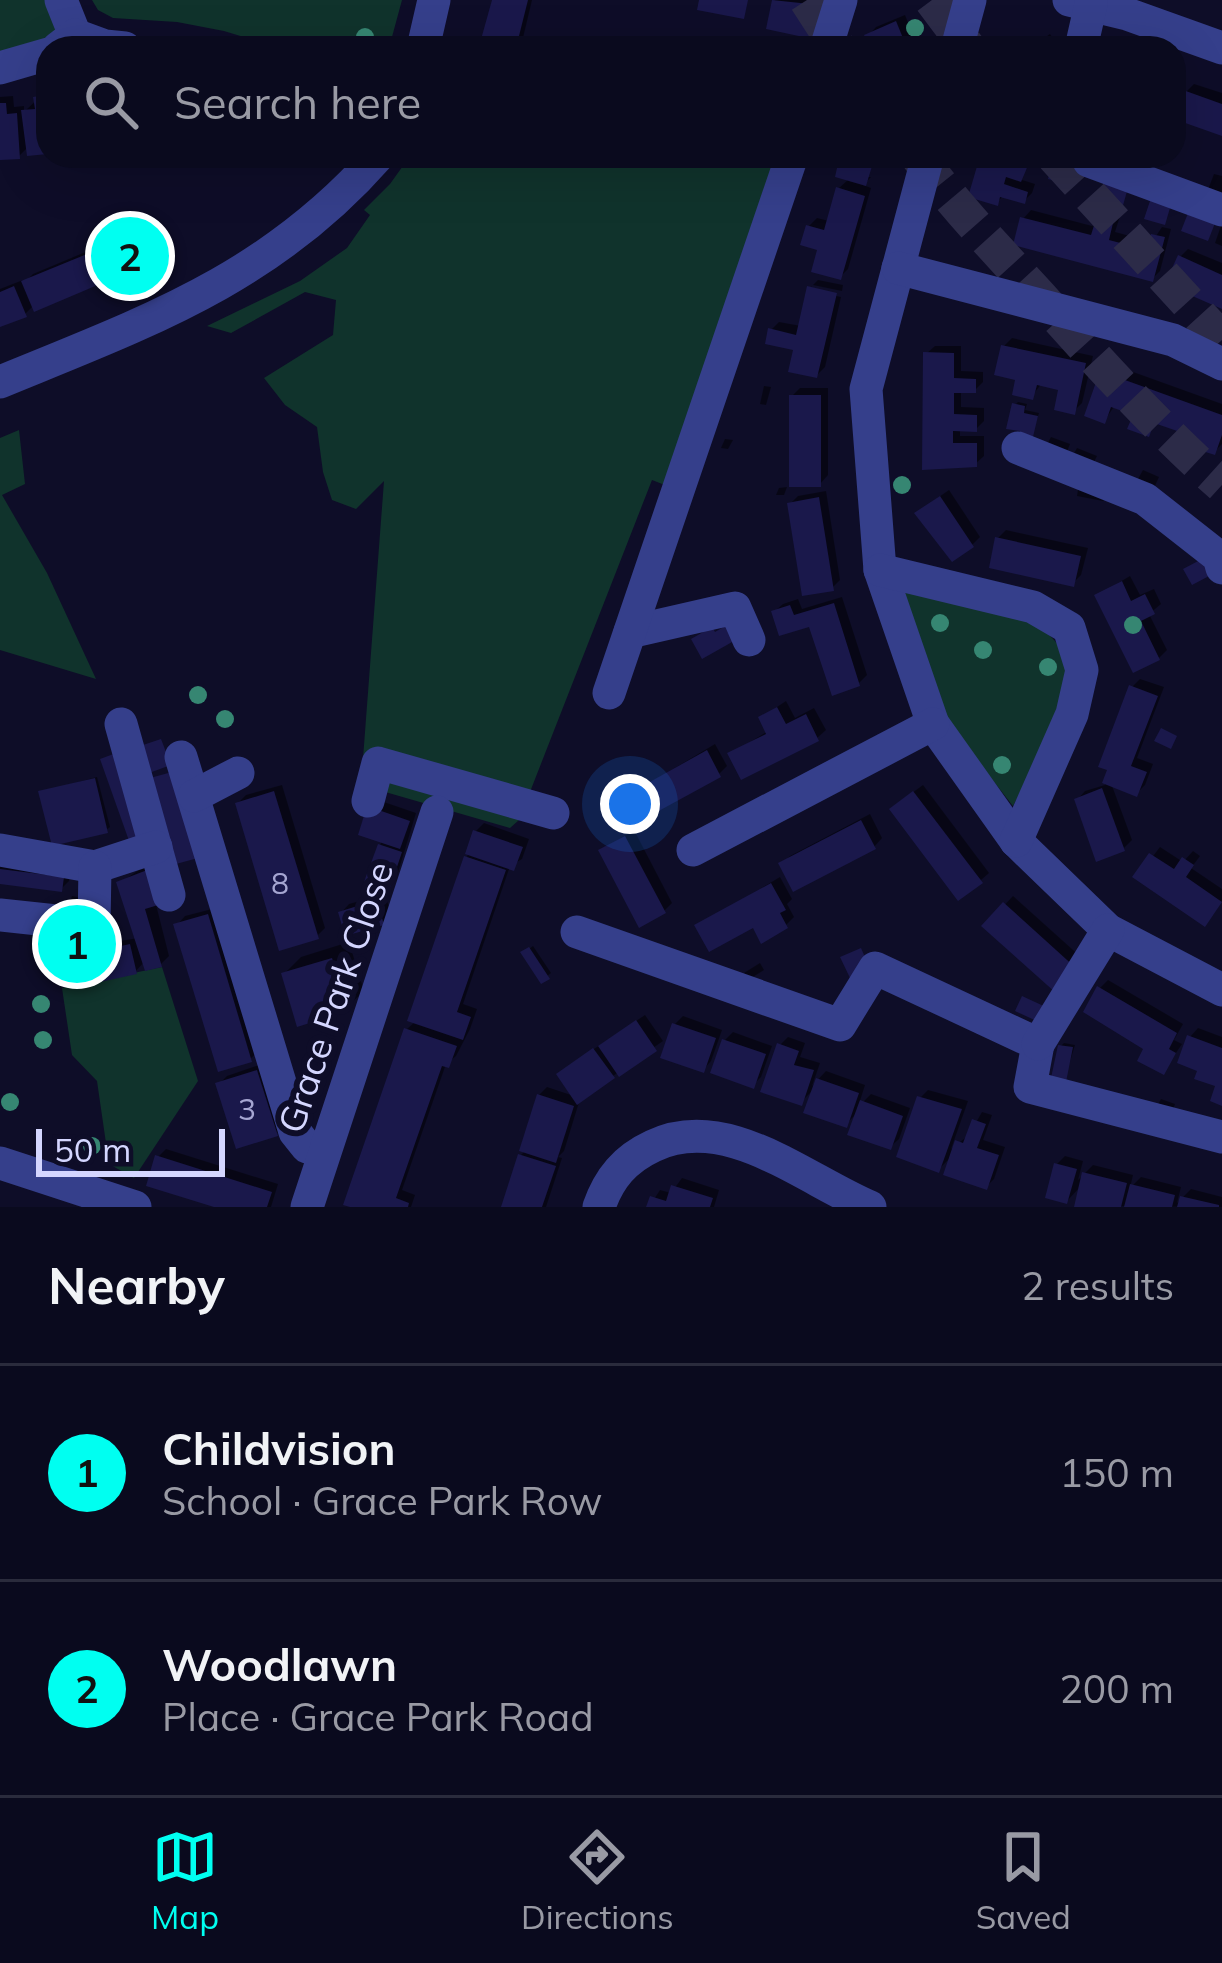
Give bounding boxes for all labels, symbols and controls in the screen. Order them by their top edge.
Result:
search box [36,36,1186,168]
icon: search [78,69,144,135]
text: Search here [174,74,421,130]
pin: 2 [91,211,169,301]
your location [600,774,660,834]
street label: Grace Park Close [268,856,402,1138]
house number: 8 [271,864,289,902]
pin: 1 [38,899,116,989]
house number: 3 [238,1090,256,1128]
scale bar [36,1123,225,1176]
text: 50 m [54,1129,131,1170]
text: Nearby [48,1253,225,1317]
text: 2 results [1021,1261,1174,1310]
text: Childvision [162,1420,396,1476]
text: 1 [75,1448,99,1497]
text: 150 m [1059,1448,1174,1497]
text: School · Grace Park Row [162,1476,603,1525]
text: Woodlawn [162,1636,397,1692]
text: 2 [75,1664,99,1713]
text: 200 m [1059,1664,1174,1713]
text: Place · Grace Park Road [162,1692,594,1741]
tab: Map [151,1824,219,1937]
tab: Directions [521,1824,674,1937]
tab: Saved [976,1824,1071,1937]

